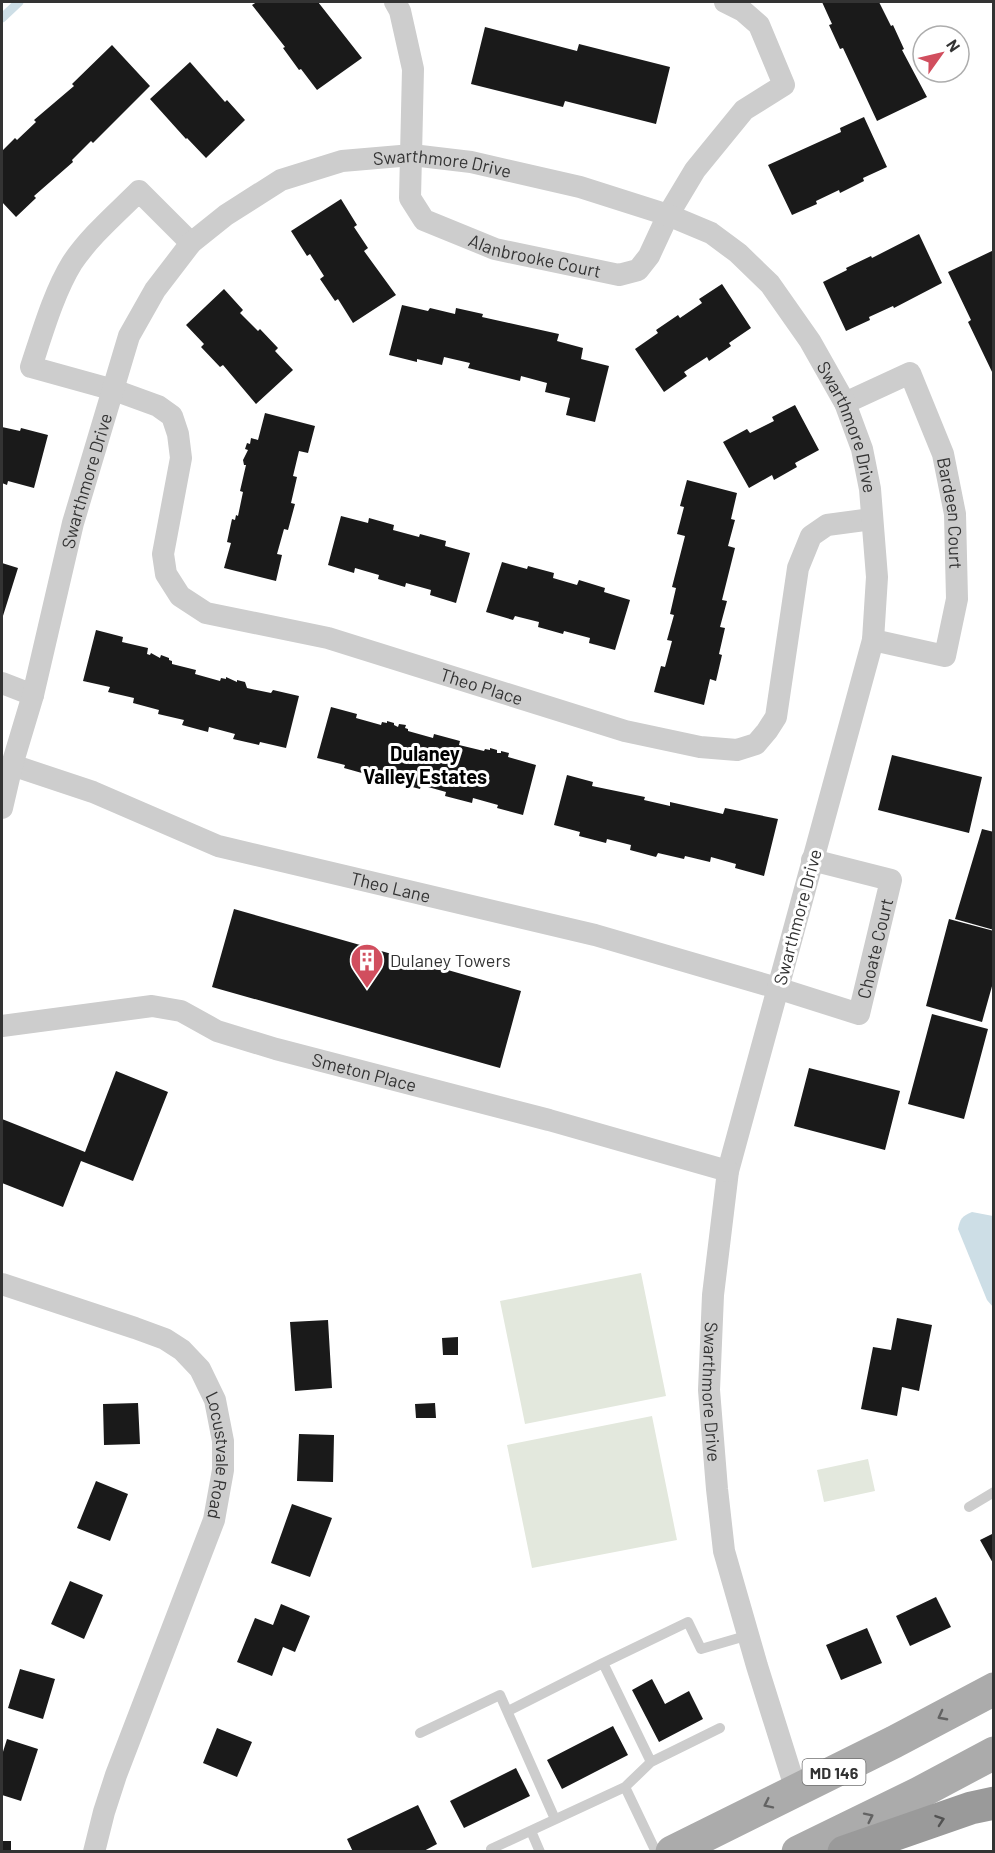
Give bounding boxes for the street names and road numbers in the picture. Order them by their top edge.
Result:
street label: Swarthmore Drive [372,144,514,182]
street label: Alanbrooke Court [466,228,603,282]
street label: Swarthmore Drive [813,357,882,495]
street label: Swarthmore Drive [56,410,116,551]
street label: Bardeen Court [933,455,967,569]
street label: Theo Place [437,663,526,709]
street label: Swarthmore Drive [768,847,826,987]
street label: Theo Lane [349,867,433,907]
street label: Choate Court [852,896,897,1001]
street label: Smeton Place [310,1048,419,1096]
street label: Swarthmore Drive [698,1322,726,1463]
street label: Locustvale Road [201,1388,234,1521]
road number: MD 146 [802,1759,866,1785]

